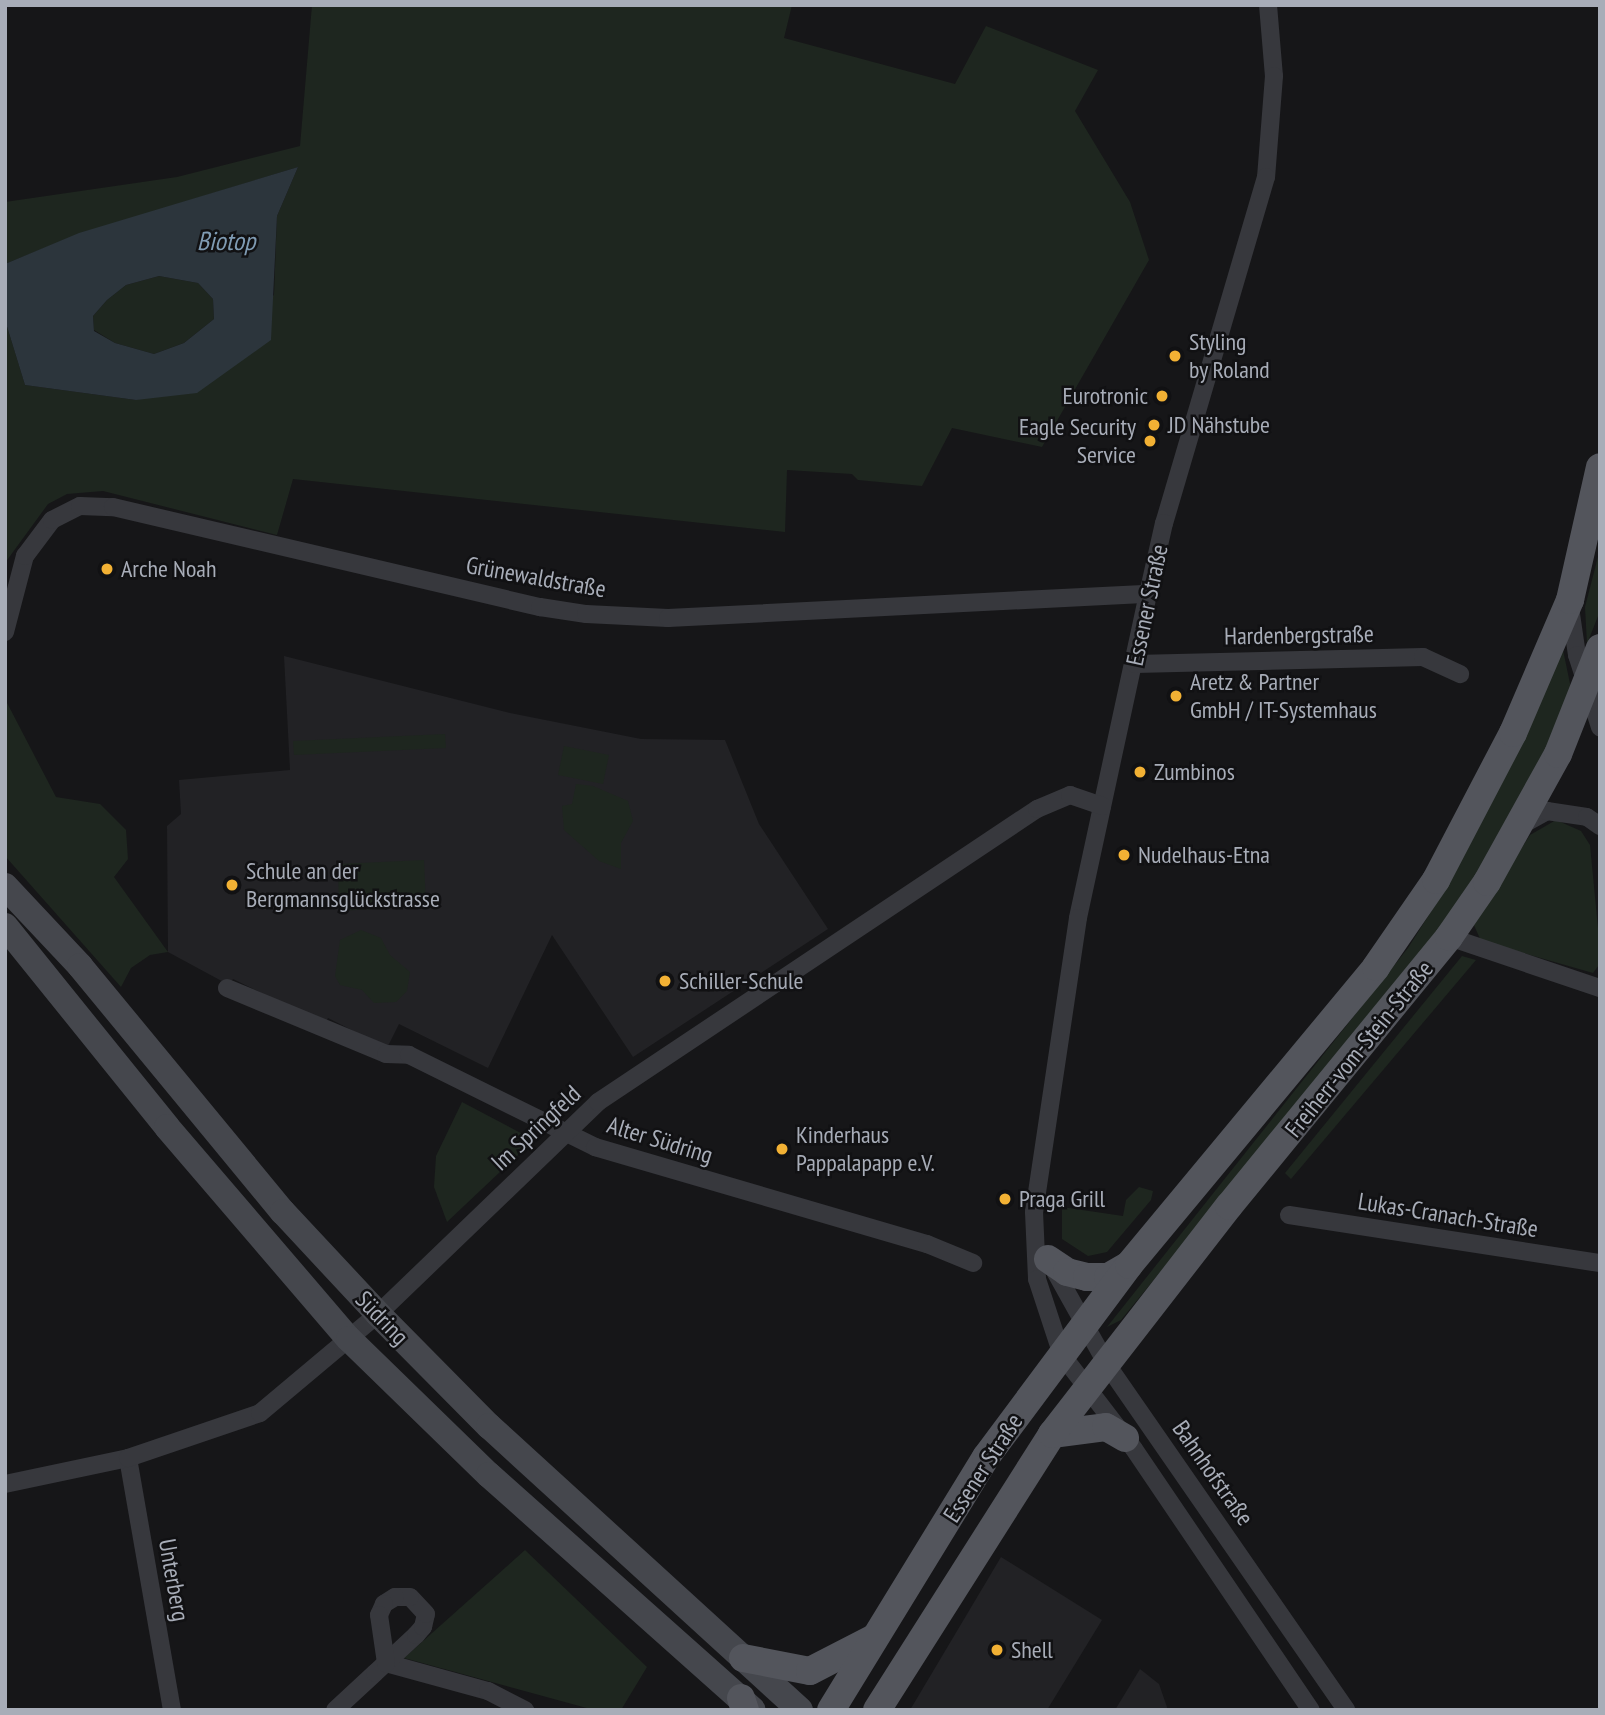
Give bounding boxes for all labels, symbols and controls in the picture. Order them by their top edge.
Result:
water label: Biotop [197,225,255,257]
place label: Styling by Roland [1189,328,1270,384]
marker: Styling by Roland [1167,348,1183,364]
place label: Eurotronic [1063,382,1148,410]
marker: Eurotronic [1154,388,1170,404]
place label: JD Nähstube [1168,411,1270,439]
place label: Eagle Security Service [1019,413,1136,469]
marker: JD Nähstube [1146,417,1162,433]
marker: Eagle Security Service [1142,433,1158,449]
street label: Essener Straße [1120,542,1174,668]
street label: Grünewaldstraße [464,551,608,603]
place label: Arche Noah [121,555,216,583]
marker: Arche Noah [99,561,115,577]
street label: Hardenbergstraße [1224,619,1374,651]
place label: Aretz & Partner GmbH / IT-Systemhaus [1190,668,1377,724]
marker: Aretz & Partner GmbH / IT-Systemhaus [1168,688,1184,704]
place label: Zumbinos [1154,758,1235,786]
marker: Zumbinos [1132,764,1148,780]
place label: Nudelhaus-Etna [1138,841,1270,869]
marker: Nudelhaus-Etna [1116,847,1132,863]
place label: Schule an der Bergmannsglückstrasse [246,857,440,913]
marker: Schule an der Bergmannsglückstrasse [224,877,240,893]
street label: Freiherr-vom-Stein-Straße [1279,955,1439,1143]
place label: Schiller-Schule [679,967,804,995]
marker: Schiller-Schule [657,973,673,989]
street label: Im Springfeld [485,1079,587,1177]
street label: Alter Südring [604,1110,716,1170]
place label: Kinderhaus Pappalapapp e.V. [796,1121,935,1177]
marker: Kinderhaus Pappalapapp e.V. [774,1141,790,1157]
place label: Praga Grill [1019,1185,1105,1213]
street label: Lukas-Cranach-Straße [1356,1187,1540,1243]
marker: Praga Grill [997,1191,1013,1207]
street label: Südring [349,1285,415,1351]
street label: Essener Straße [937,1408,1029,1528]
street label: Bahnhofstraße [1166,1415,1260,1531]
street label: Unterberg [153,1537,195,1623]
place label: Shell [1011,1636,1053,1664]
marker: Shell [989,1642,1005,1658]

